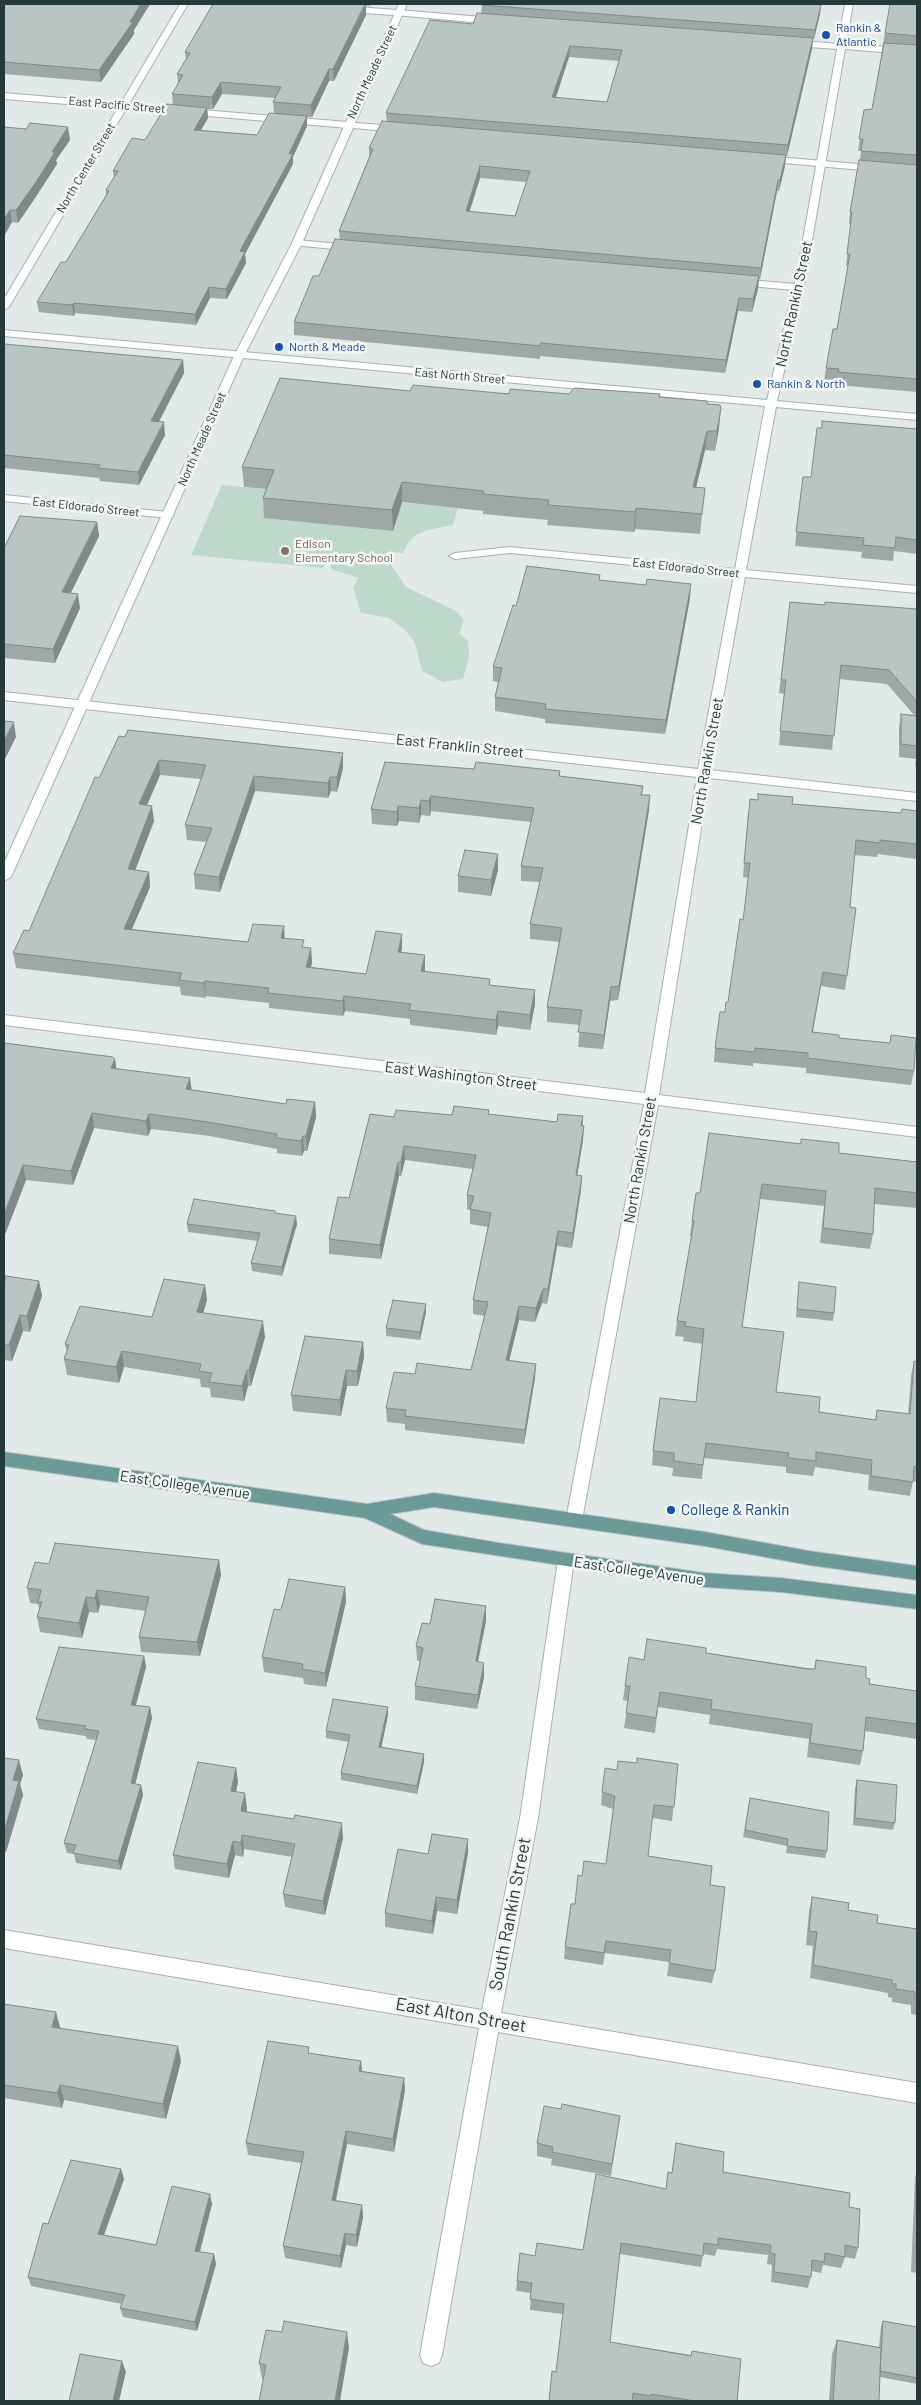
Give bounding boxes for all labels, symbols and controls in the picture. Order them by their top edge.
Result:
place label: Rankin & Atlantic [836,21,882,49]
street label: North Meade Street [344,23,400,121]
marker: Rankin & Atlantic [820,29,832,41]
street label: East Pacific Street [68,94,166,116]
street label: North Center Street [53,120,119,216]
street label: North Rankin Street [772,239,816,369]
place label: North & Meade [289,340,366,354]
marker: North & Meade [273,341,285,353]
street label: East North Street [414,365,506,387]
place label: Rankin & North [767,377,845,391]
marker: Rankin & North [751,378,763,390]
street label: North Meade Street [175,390,229,488]
street label: East Eldorado Street [32,494,140,520]
place label: Edison Elementary School [295,537,393,565]
marker: Edison Elementary School [279,545,291,557]
street label: East Eldorado Street [632,555,740,581]
street label: North Rankin Street [687,696,727,826]
street label: East Franklin Street [395,730,525,762]
street label: East Washington Street [384,1058,538,1094]
street label: North Rankin Street [620,1095,660,1225]
street label: East College Avenue [119,1467,251,1503]
place label: College & Rankin [681,1501,789,1519]
marker: College & Rankin [665,1504,677,1516]
street label: East College Avenue [573,1553,705,1589]
street label: South Rankin Street [485,1835,535,1993]
street label: East Alton Street [394,1993,528,2037]

